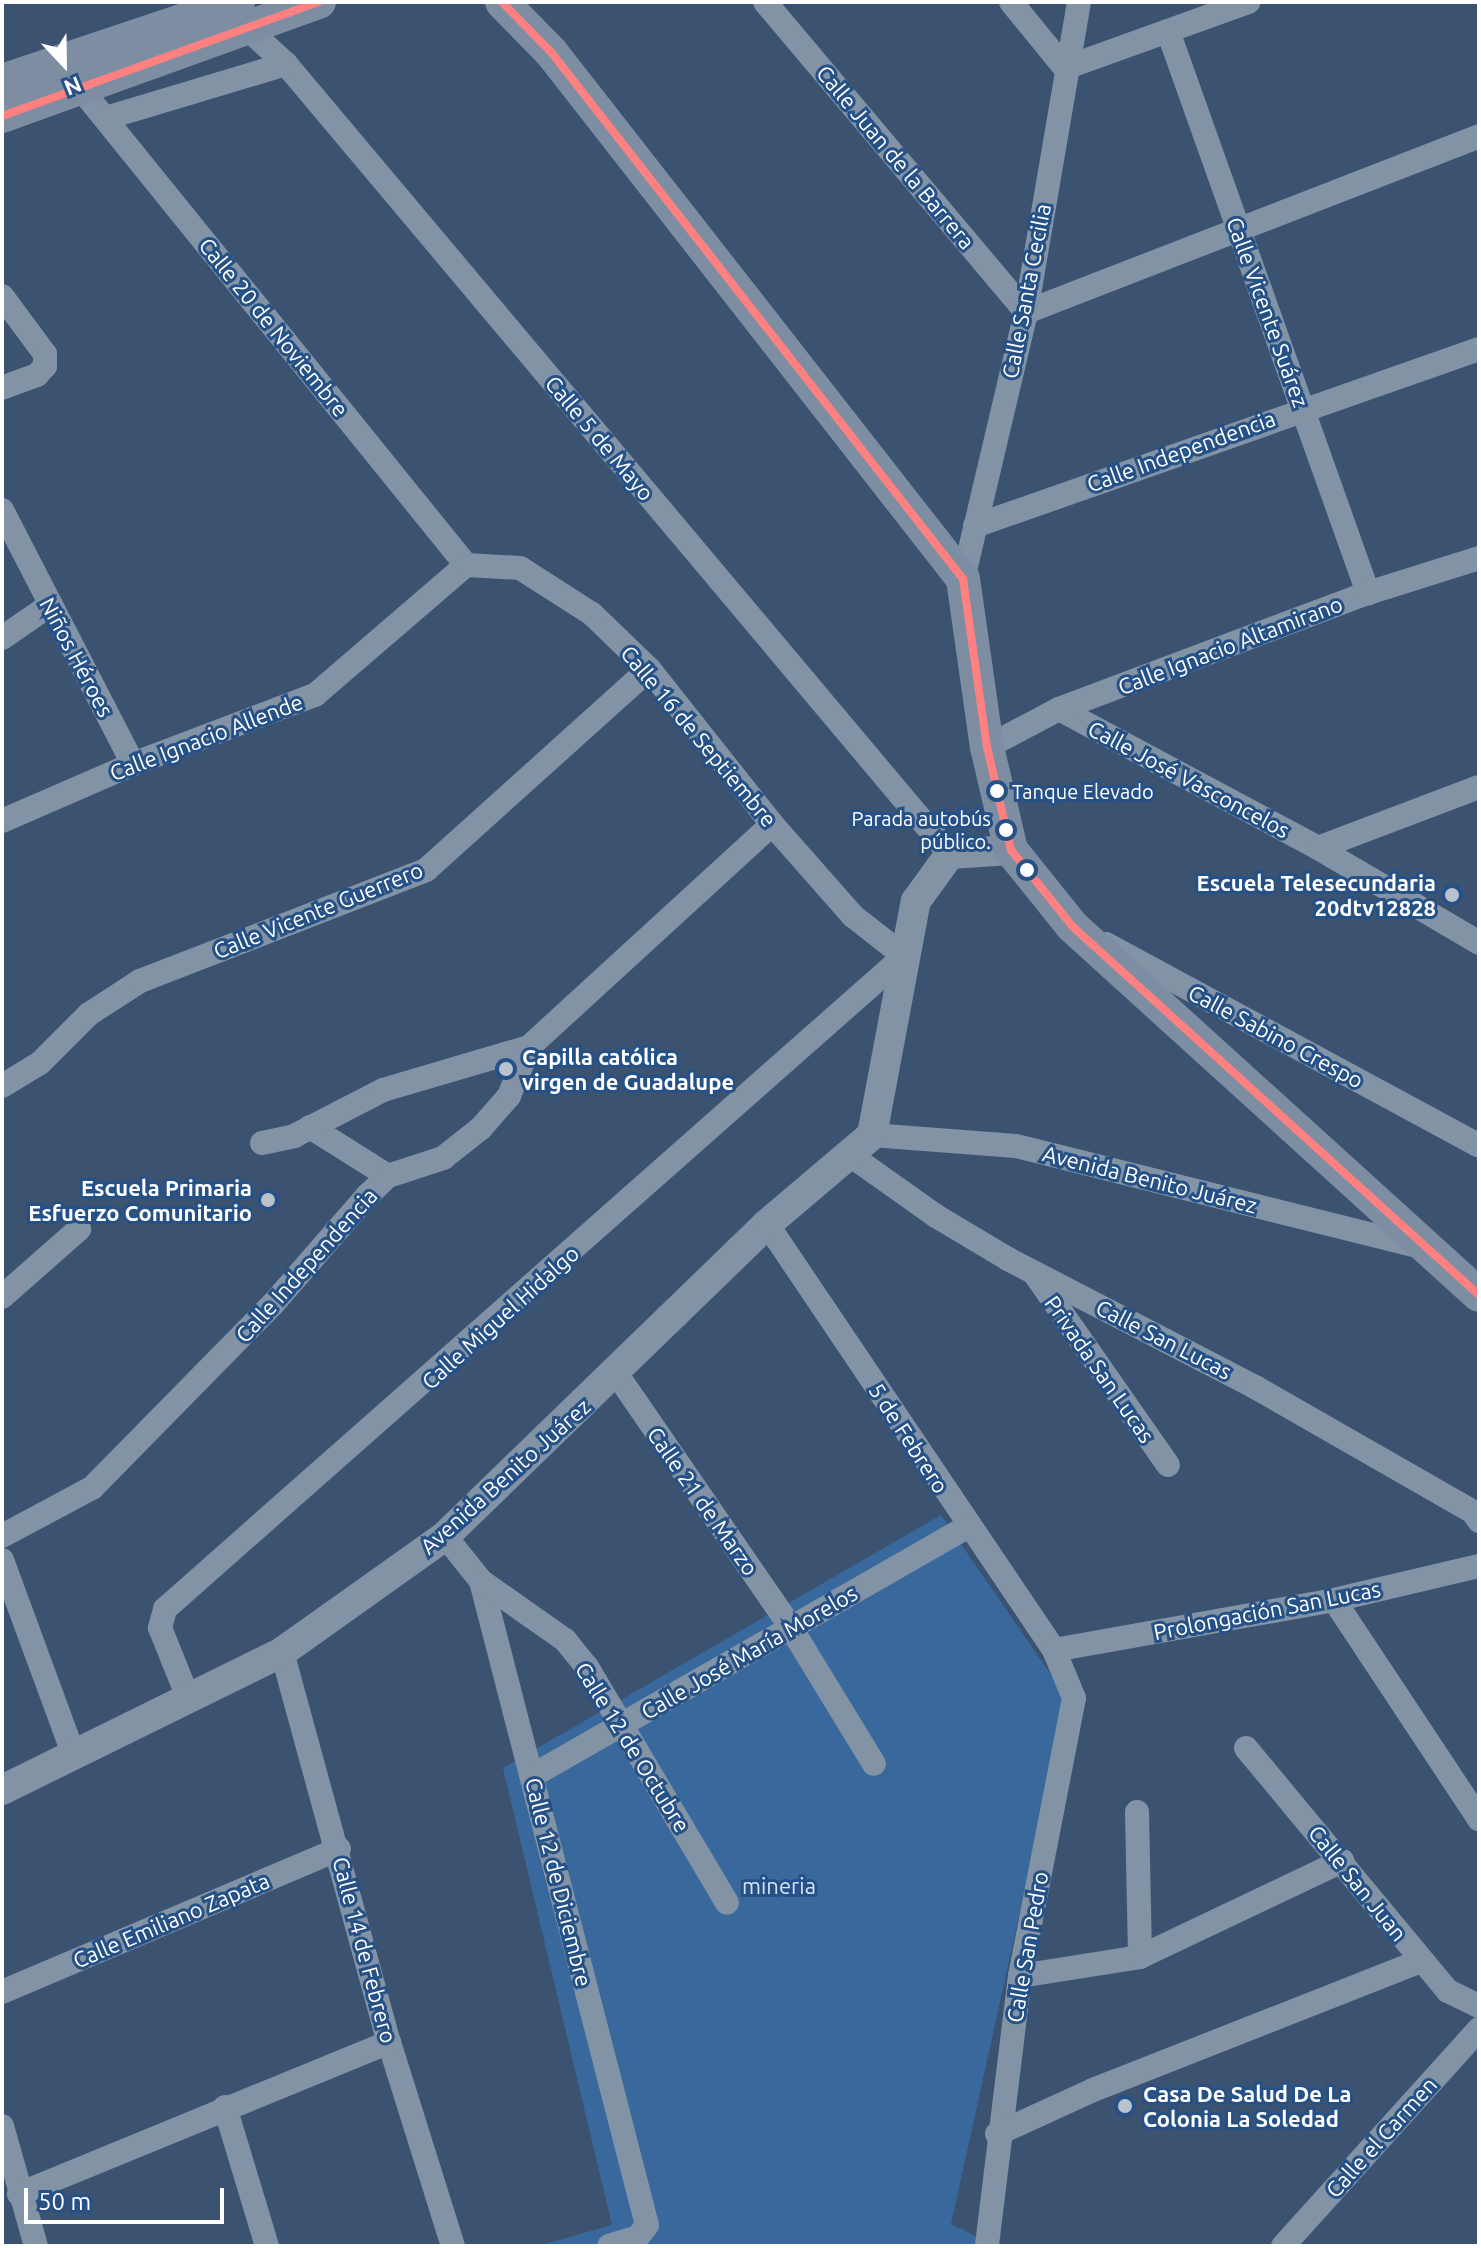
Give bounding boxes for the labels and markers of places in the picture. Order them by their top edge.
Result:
place label: Tanque Elevado [1012,779,1154,803]
marker: Tanque Elevado [989,783,1005,799]
place label: Parada autobús público. [852,806,991,853]
marker: Parada autobús público. [998,822,1014,838]
unlabelled marker [1019,862,1035,878]
place label: Escuela Telesecundaria 20dtv12828 [1197,869,1436,920]
marker: Escuela Telesecundaria 20dtv12828 [1443,886,1461,904]
place label: Capilla católica virgen de Guadalupe [522,1043,734,1094]
marker: Capilla católica virgen de Guadalupe [497,1060,515,1078]
place label: Escuela Primaria Esfuerzo Comunitario [28,1174,252,1226]
marker: Escuela Primaria Esfuerzo Comunitario [259,1191,277,1209]
place label: Casa De Salud De La Colonia La Soledad [1143,2080,1351,2132]
marker: Casa De Salud De La Colonia La Soledad [1114,2095,1136,2117]

